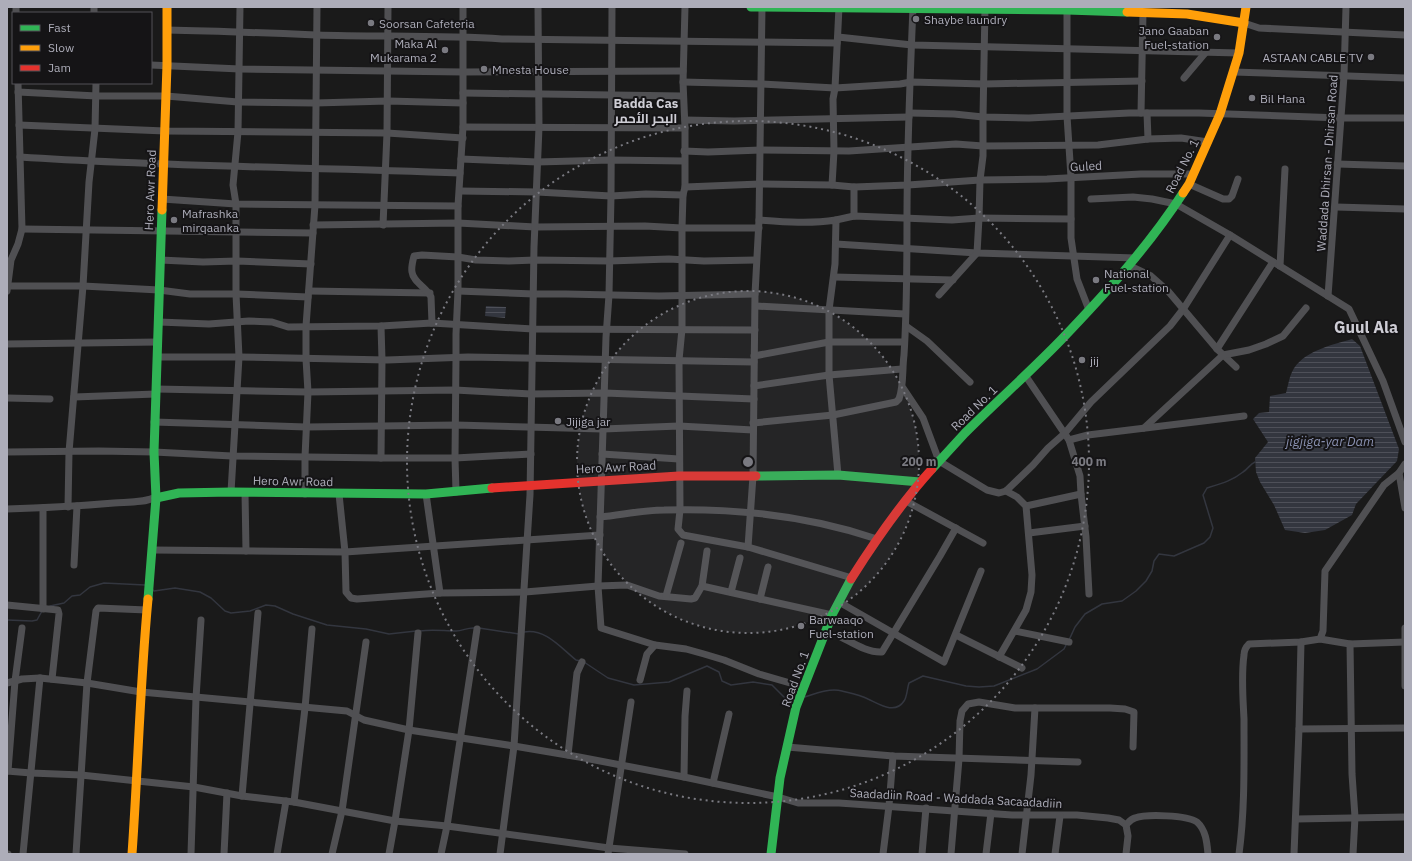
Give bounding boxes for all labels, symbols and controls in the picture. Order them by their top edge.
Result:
legend [12,12,152,84]
place label: Shaybe laundry [924,12,1007,27]
marker: Shaybe laundry [911,14,921,24]
place label: Soorsan Cafeteria [379,16,475,31]
marker: Soorsan Cafeteria [366,18,376,28]
text: Fast [48,20,71,35]
place label: Jano Gaaban Fuel-station [1139,23,1209,52]
marker: Jano Gaaban Fuel-station [1212,32,1222,42]
place label: Maka Al Mukarama 2 [370,36,437,65]
text: Slow [48,40,74,55]
marker: Maka Al Mukarama 2 [440,45,450,55]
place label: ASTAAN CABLE TV [1262,50,1364,65]
marker: ASTAAN CABLE TV [1366,52,1376,62]
text: Jam [48,60,71,75]
place label: Mnesta House [492,62,569,77]
marker: Mnesta House [479,64,489,74]
street label: Waddada Dhirsan - Dhirsan Road [1313,74,1341,252]
place label: Bil Hana [1260,91,1306,106]
marker: Bil Hana [1247,93,1257,103]
district label: Badda Cas البحر الأحمر [614,95,679,127]
street label: Road No. 1 [1162,136,1202,196]
street label: Hero Awr Road [141,149,159,231]
street label: Guled [1070,158,1102,174]
place label: Mafrashka mirqaanka [182,206,240,235]
marker: Mafrashka mirqaanka [169,215,179,225]
place label: National Fuel-station [1104,266,1169,295]
marker: National Fuel-station [1091,275,1101,285]
district label: Guul Ala [1334,317,1398,337]
place label: jij [1090,353,1099,368]
marker: jij [1077,355,1087,365]
street label: Road No. 1 [948,382,1000,434]
place label: Jijiga jar [566,414,611,429]
marker: Jijiga jar [553,416,563,426]
water label: jigjiga-yar Dam [1284,433,1374,450]
text: 200 m [901,454,937,469]
text: 400 m [1071,454,1107,469]
centre of rings [741,455,755,469]
street label: Hero Awr Road [575,457,657,477]
street label: Hero Awr Road [253,473,333,489]
place label: Barwaaqo Fuel-station [809,612,874,641]
marker: Barwaaqo Fuel-station [796,621,806,631]
street label: Road No. 1 [778,649,812,709]
street label: Saadadiin Road - Waddada Sacaadadiin [849,785,1063,811]

